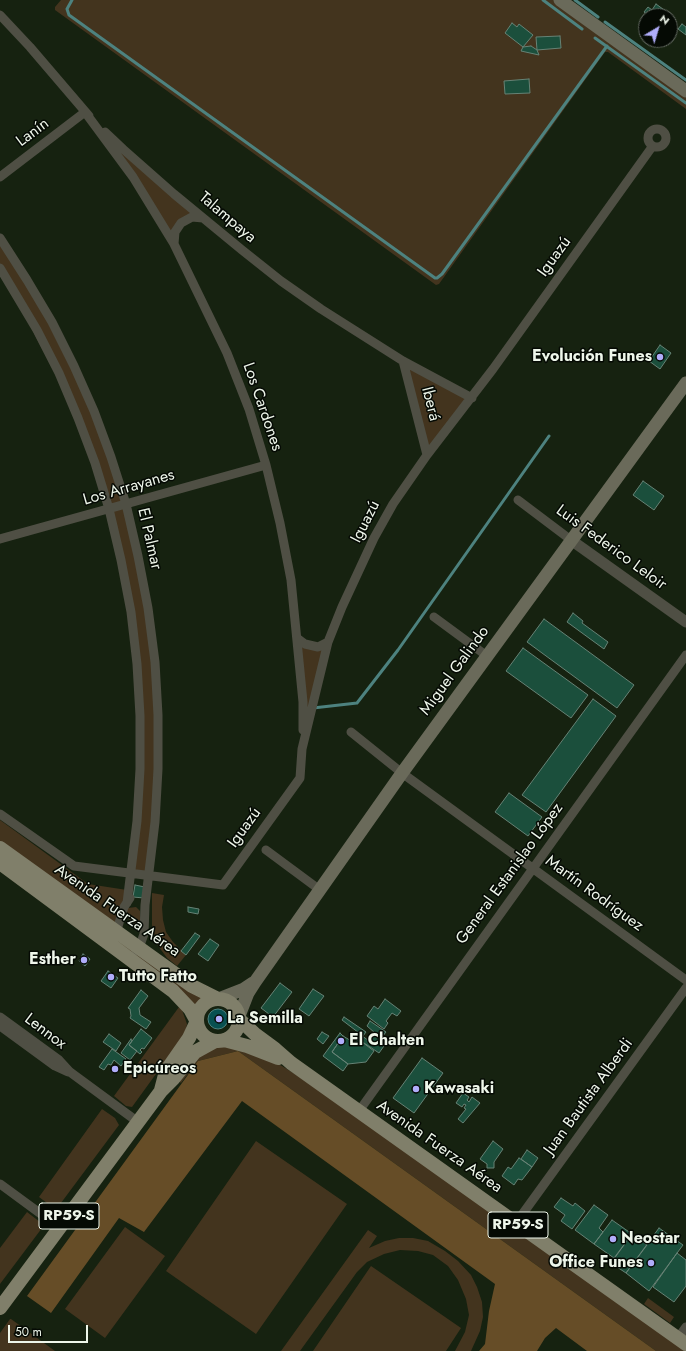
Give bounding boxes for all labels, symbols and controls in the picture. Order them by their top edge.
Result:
north arrow [638,8,678,48]
text: N [656,10,673,28]
street label: Lanín [13,115,53,151]
street label: Talampaya [194,189,260,247]
street label: Iguazú [534,233,576,281]
place label: Evolución Funes [532,347,652,367]
marker: Evolución Funes [655,352,665,362]
street label: Los Cardones [238,360,286,454]
street label: Iberá [417,385,443,423]
street label: Los Arrayanes [81,466,177,510]
street label: Iguazú [347,498,385,546]
street label: Luis Federico Leloir [552,501,670,595]
street label: El Palmar [133,506,165,572]
street label: Miguel Galindo [416,623,494,719]
street label: General Estanislao López [452,800,568,948]
street label: Iguazú [224,804,266,852]
street label: Martín Rodríguez [541,852,647,936]
street label: Avenida Fuerza Aérea [50,860,184,962]
place label: Esther [29,950,76,970]
marker: Esther [79,955,89,965]
place label: Tutto Fatto [119,967,197,987]
marker: Tutto Fatto [106,972,116,982]
place label: La Semilla [227,1009,303,1029]
street label: Lennox [20,1010,70,1054]
marker: La Semilla [214,1014,224,1024]
place label: El Chalten [349,1031,424,1051]
street label: Juan Bautista Alberdi [540,1035,638,1159]
marker: El Chalten [336,1036,346,1046]
place label: Epicúreos [123,1059,196,1079]
marker: Epicúreos [110,1064,120,1074]
place label: Kawasaki [424,1079,494,1099]
marker: Kawasaki [411,1084,421,1094]
street label: Avenida Fuerza Aérea [372,1096,506,1198]
road number: RP59-S [39,1203,99,1229]
road number: RP59-S [488,1212,548,1238]
place label: Neostar [621,1229,680,1249]
marker: Neostar [608,1234,618,1244]
place label: Office Funes [549,1253,643,1273]
marker: Office Funes [646,1258,656,1268]
scale bar [10,1317,90,1343]
text: 50 m [15,1323,42,1341]

